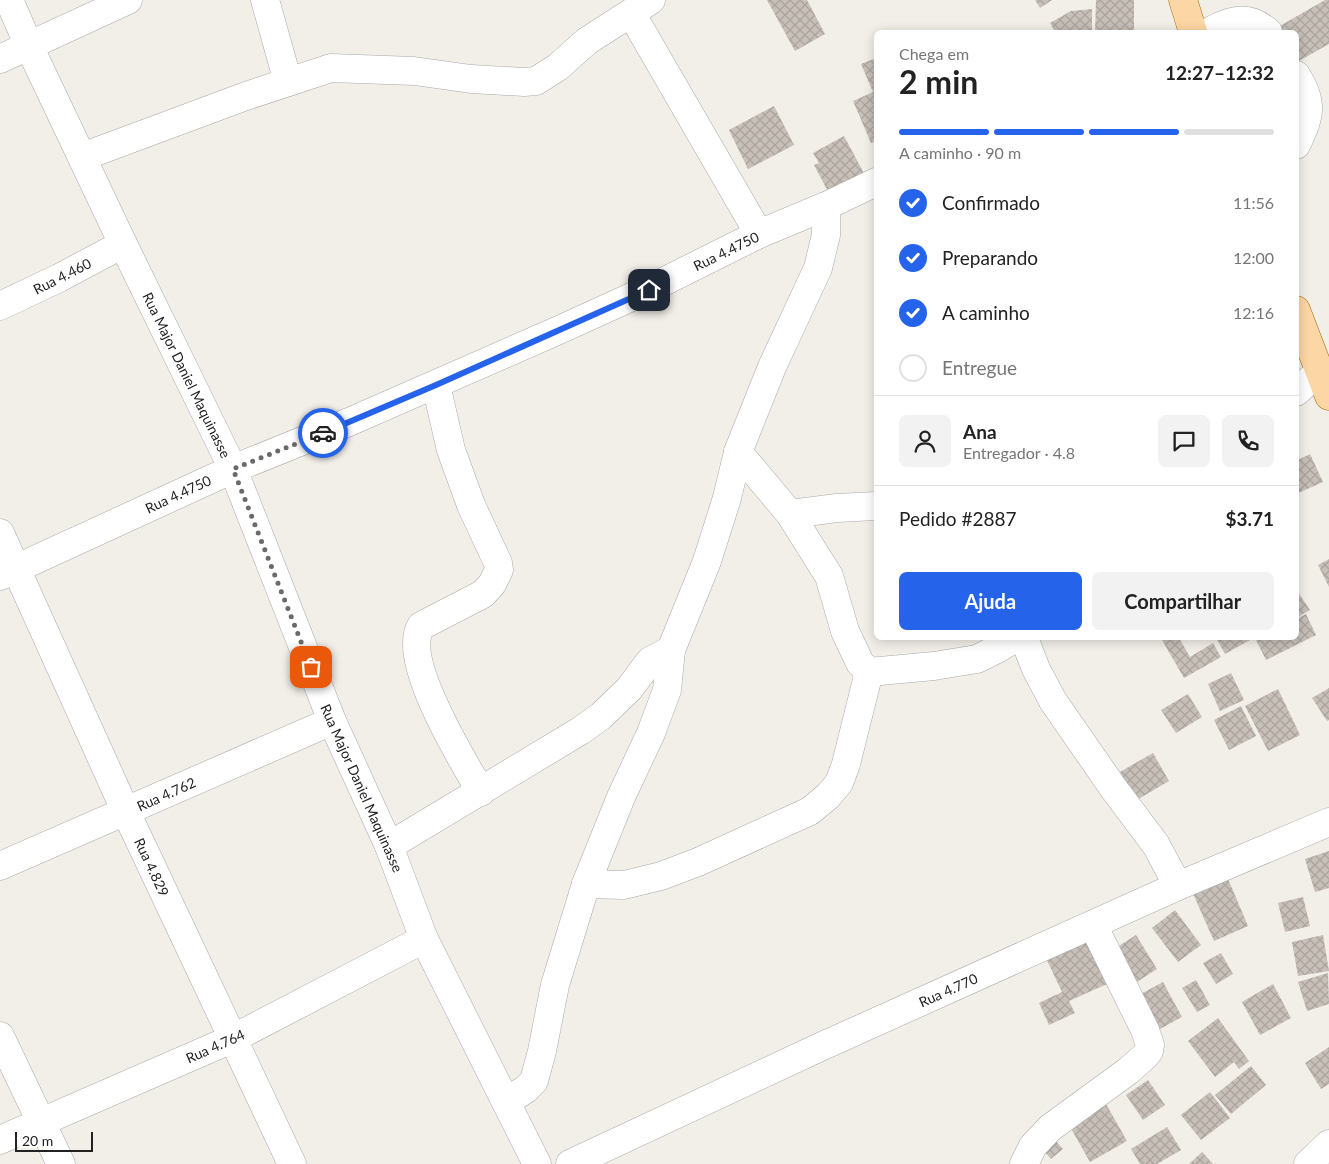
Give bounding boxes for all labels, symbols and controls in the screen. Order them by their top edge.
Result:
text: Chega em [899,44,969,63]
text: 12:27–12:32 [1165,61,1274,84]
text: 2 min [899,62,978,101]
text: A caminho · 90 m [899,143,1021,162]
icon: check [899,189,927,217]
text: Confirmado [942,191,1040,214]
text: 11:56 [1233,193,1274,212]
street label: Rua 4.4750 [690,228,762,274]
icon: check [899,244,927,272]
text: Preparando [942,246,1038,269]
text: 12:00 [1233,248,1274,267]
street label: Rua 4.460 [30,254,94,298]
pin [628,269,670,311]
icon: home [635,276,663,304]
street label: Rua Major Daniel Maquinasse [139,289,235,461]
icon: check [899,299,927,327]
text: A caminho [942,301,1030,324]
text: 12:16 [1233,303,1274,322]
text: Entregue [942,356,1017,379]
courier [298,408,348,458]
button: person [899,415,951,467]
button: chat [1158,415,1210,467]
button: phone [1222,415,1274,467]
icon: car [309,419,337,447]
text: Ana [963,420,997,443]
text: Entregador · 4.8 [963,443,1075,462]
street label: Rua 4.4750 [142,471,214,517]
text: Pedido #2887 [899,507,1017,530]
text: $3.71 [1225,507,1274,530]
button: Ajuda [899,572,1082,630]
button: Compartilhar [1092,572,1274,630]
pin [290,646,332,688]
icon: bag [297,653,325,681]
street label: Rua Major Daniel Maquinasse [317,701,407,875]
street label: Rua 4.762 [134,773,198,815]
street label: Rua 4.829 [131,835,173,899]
street label: Rua 4.770 [916,969,980,1011]
street label: Rua 4.764 [183,1025,247,1067]
scale bar [15,1129,92,1152]
text: 20 m [22,1132,53,1149]

